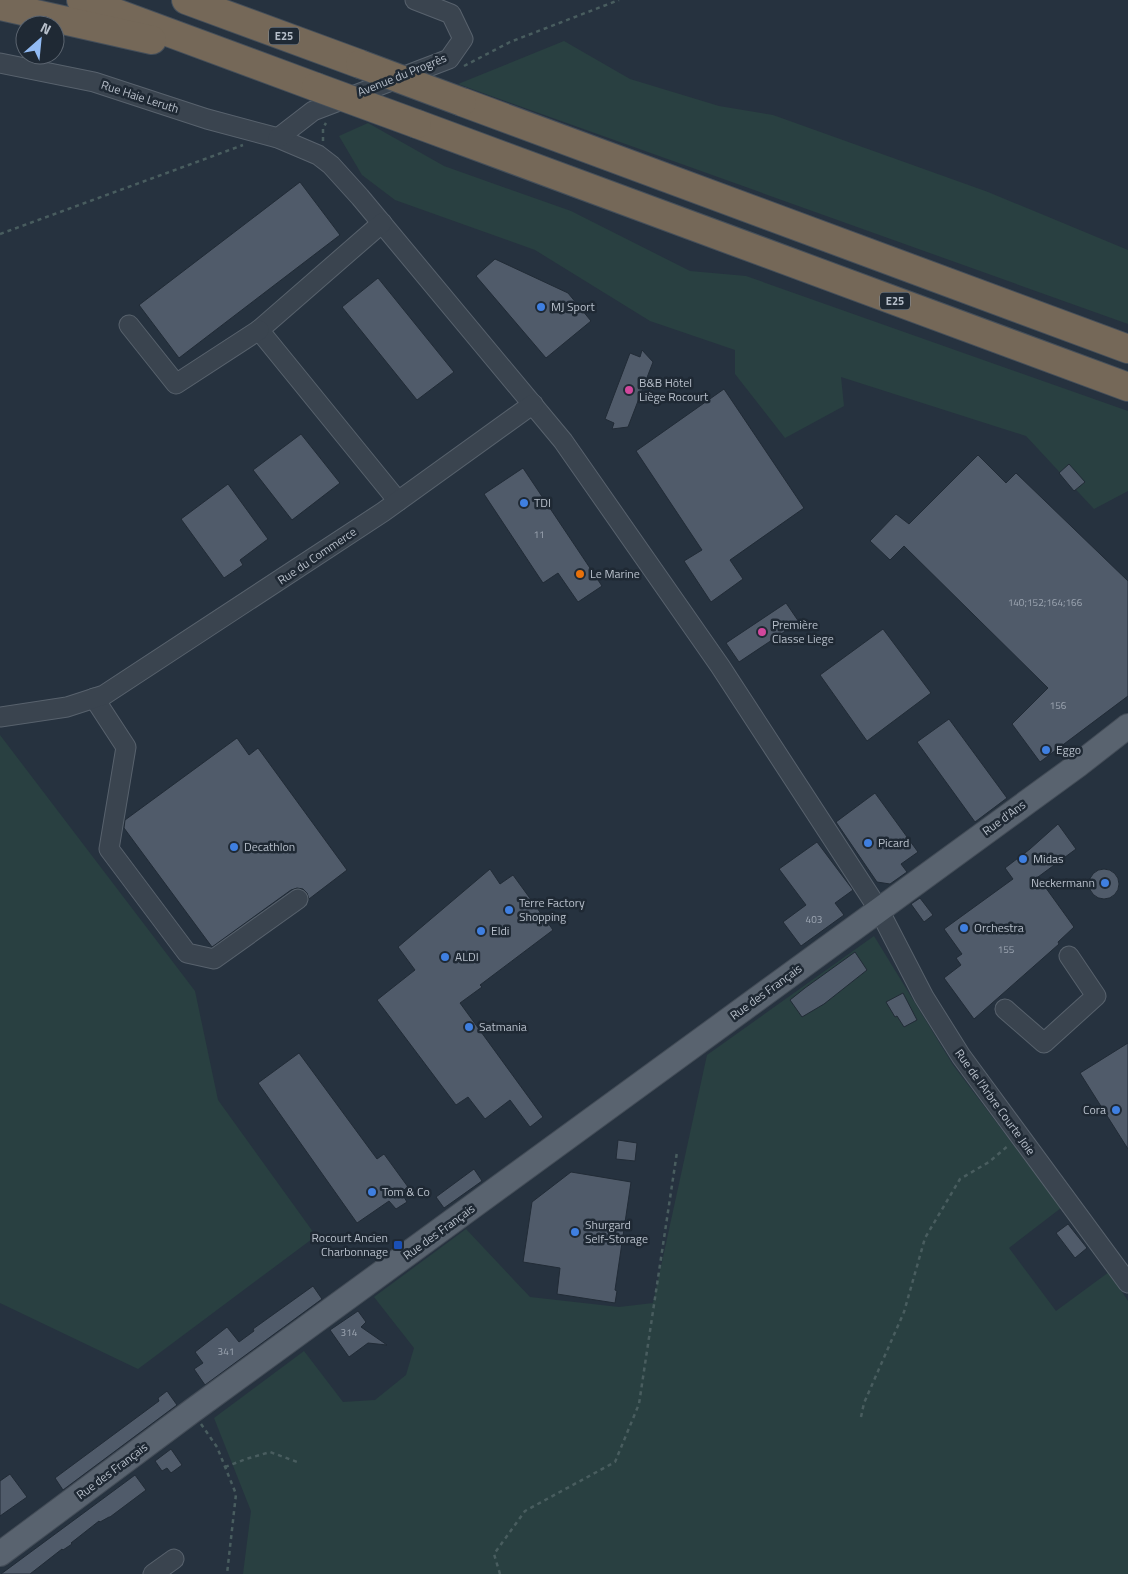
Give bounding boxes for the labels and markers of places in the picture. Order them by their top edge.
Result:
place label: MJ Sport [551,297,595,316]
marker: MJ Sport [535,301,547,313]
place label: B&B Hôtel Liège Rocourt [639,373,709,406]
marker: B&B Hôtel Liège Rocourt [623,384,635,396]
place label: TDI [534,493,551,512]
marker: TDI [518,497,530,509]
place label: Le Marine [590,564,640,583]
marker: Le Marine [574,568,586,580]
place label: Première Classe Liege [772,615,834,648]
marker: Première Classe Liege [756,626,768,638]
place label: Eggo [1056,740,1081,759]
marker: Eggo [1040,744,1052,756]
place label: Picard [878,833,909,852]
place label: Decathlon [244,837,295,856]
marker: Picard [862,837,874,849]
marker: Decathlon [228,841,240,853]
place label: Midas [1033,849,1064,868]
marker: Midas [1017,853,1029,865]
place label: Neckermann [1031,873,1095,892]
marker: Neckermann [1099,877,1111,889]
place label: Terre Factory Shopping [519,893,585,926]
marker: Terre Factory Shopping [503,904,515,916]
place label: Orchestra [974,918,1024,937]
place label: Eldi [491,921,509,940]
marker: Orchestra [958,922,970,934]
marker: Eldi [475,925,487,937]
place label: ALDI [455,947,479,966]
marker: ALDI [439,951,451,963]
place label: Satmania [479,1017,527,1036]
marker: Satmania [463,1021,475,1033]
place label: Cora [1083,1100,1106,1119]
marker: Cora [1110,1104,1122,1116]
place label: Tom & Co [382,1182,430,1201]
marker: Tom & Co [366,1186,378,1198]
place label: Shurgard Self-Storage [585,1215,648,1248]
marker: Shurgard Self-Storage [569,1226,581,1238]
place label: Rocourt Ancien Charbonnage [312,1228,388,1261]
marker: Rocourt Ancien Charbonnage [392,1239,404,1251]

